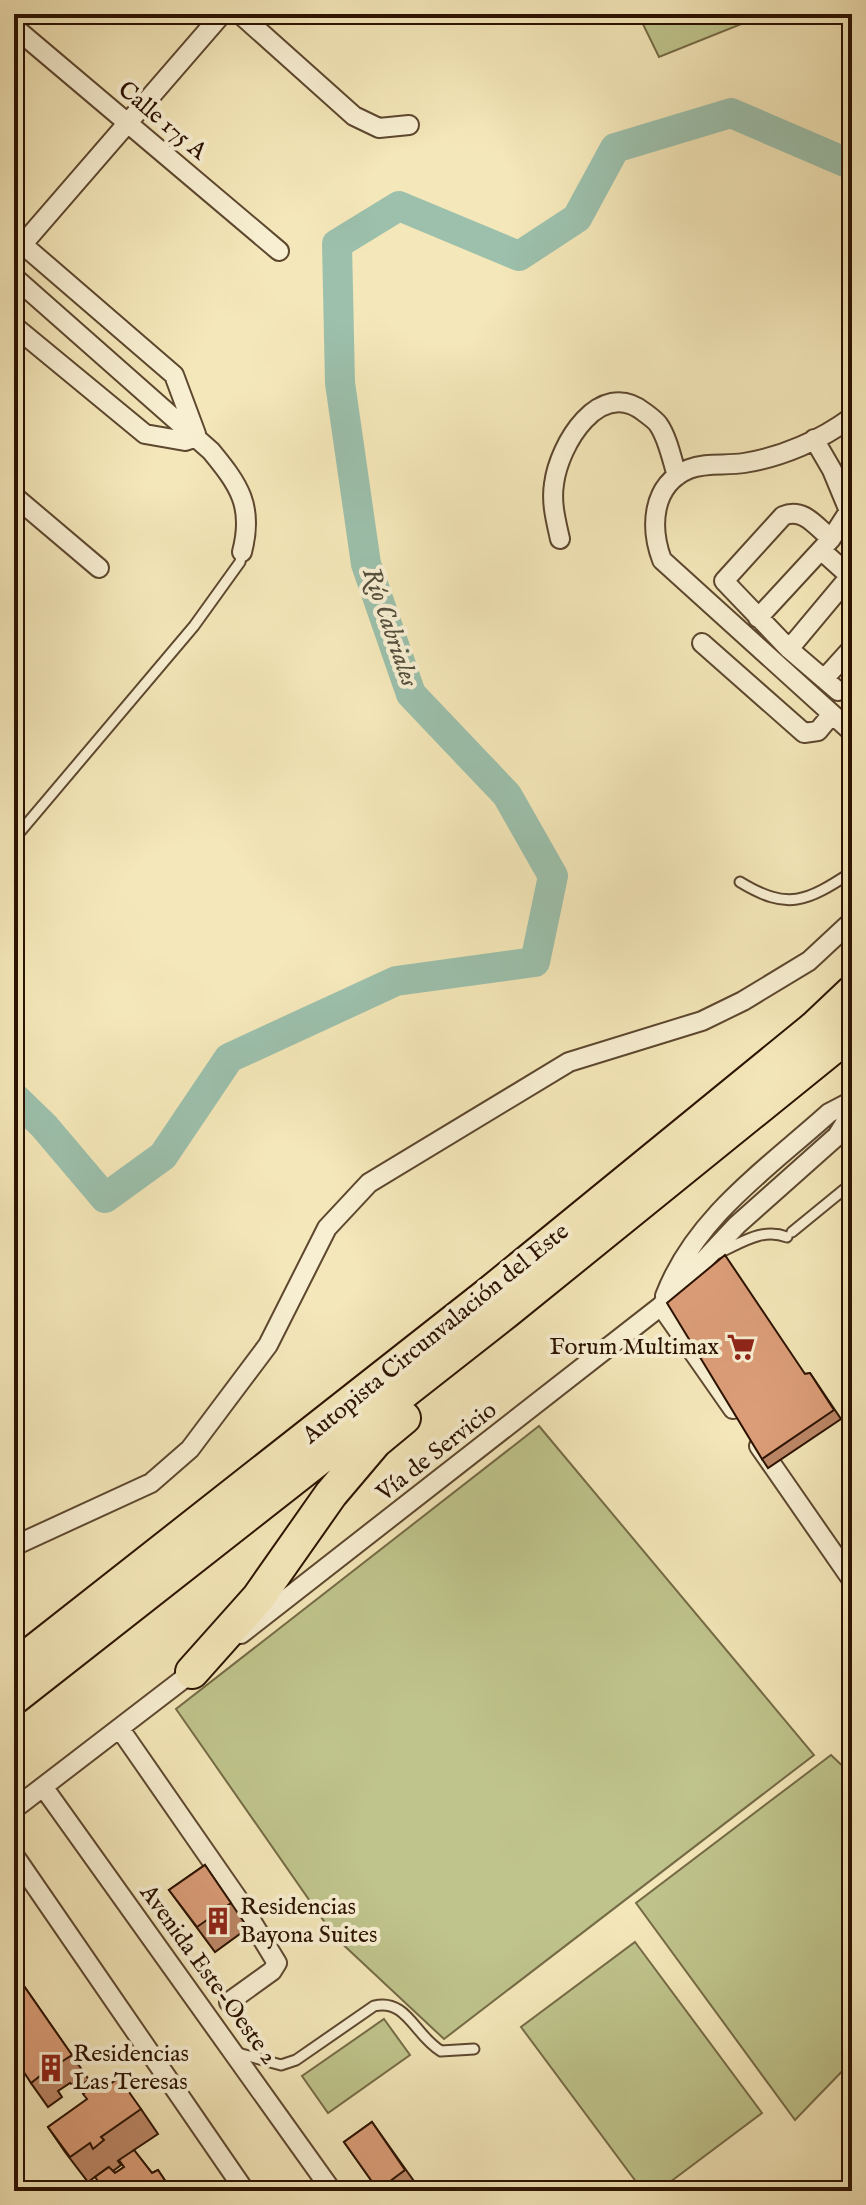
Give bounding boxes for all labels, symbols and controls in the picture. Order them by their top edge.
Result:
street label: Calle 175 A [111,75,214,168]
water label: Río Cabriales [354,563,426,692]
street label: Autopista Circunvalación del Este [296,1217,576,1452]
place label: Forum Multimax [550,1332,719,1363]
supermarket icon: Forum Multimax [726,1332,756,1362]
street label: Vía de Servicio [370,1395,504,1509]
street label: Avenida Este-Oeste 2 [132,1878,284,2071]
place label: Residencias Bayona Suites [240,1892,377,1951]
building icon: Residencias Bayona Suites [203,1906,233,1936]
place label: Residencias Las Teresas [73,2039,189,2098]
building icon: Residencias Las Teresas [36,2053,66,2083]

